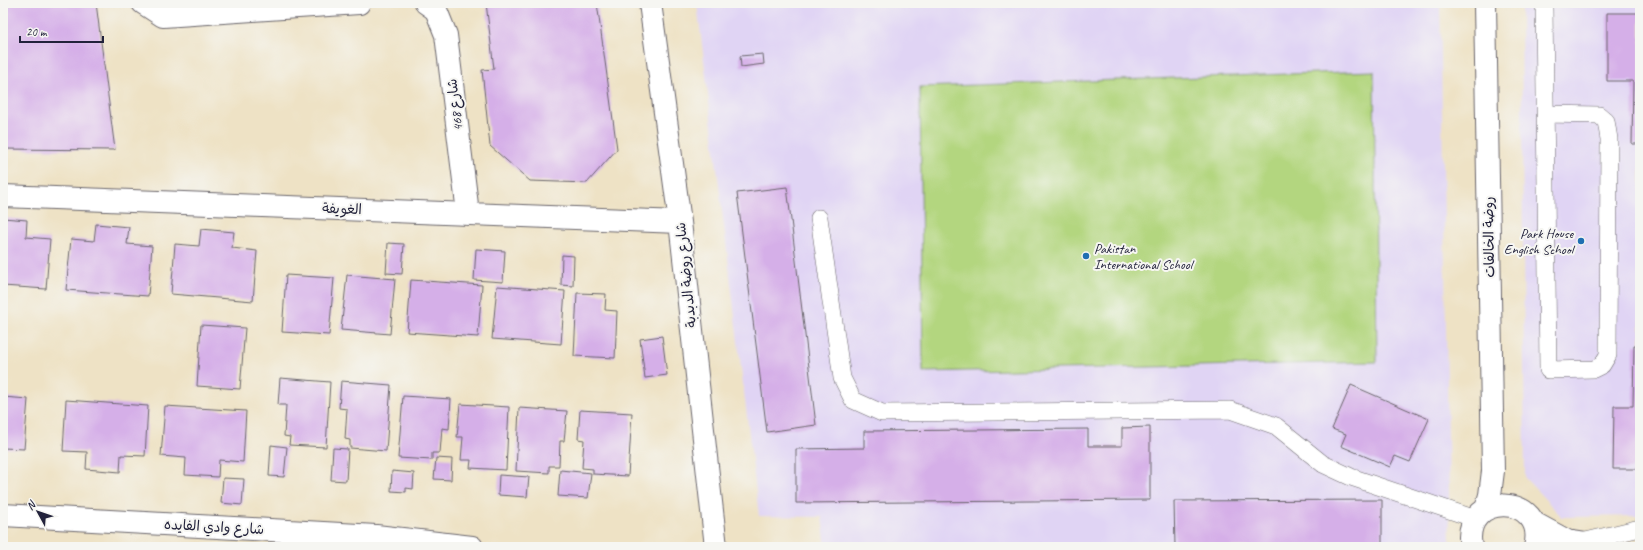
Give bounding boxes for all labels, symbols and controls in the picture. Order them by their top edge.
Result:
scale bar [20,18,103,44]
text: 20 m [26,24,48,40]
street label: شارع 468 [443,78,468,132]
street label: روضة الخالفات [1480,196,1498,278]
street label: الغويفة [322,200,362,218]
street label: شارع روضة الدبدبة [672,221,701,329]
place label: Park House English School [1504,225,1576,258]
marker: Park House English School [1576,236,1586,246]
place label: Pakistan International School [1094,240,1195,273]
marker: Pakistan International School [1081,251,1091,261]
north arrow [18,492,58,532]
text: N [23,497,39,513]
street label: شارع وادي الفايده [163,516,265,540]

